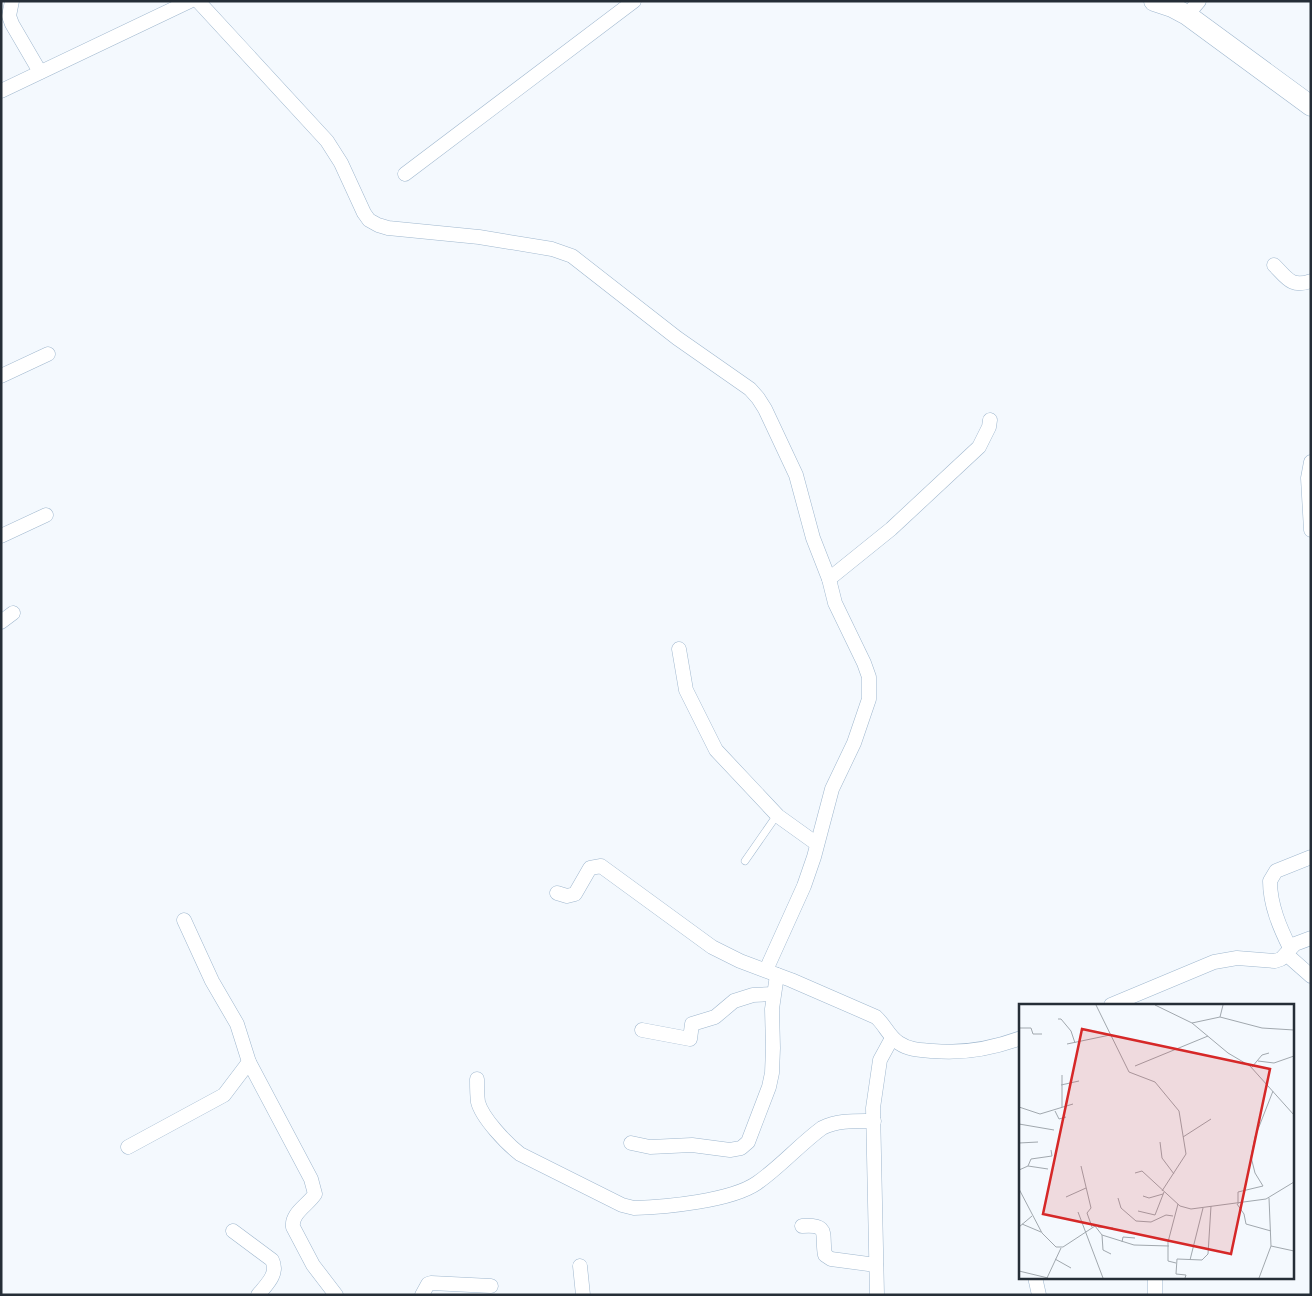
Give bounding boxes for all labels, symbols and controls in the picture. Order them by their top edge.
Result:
inset map [1019,1004,1294,1278]

